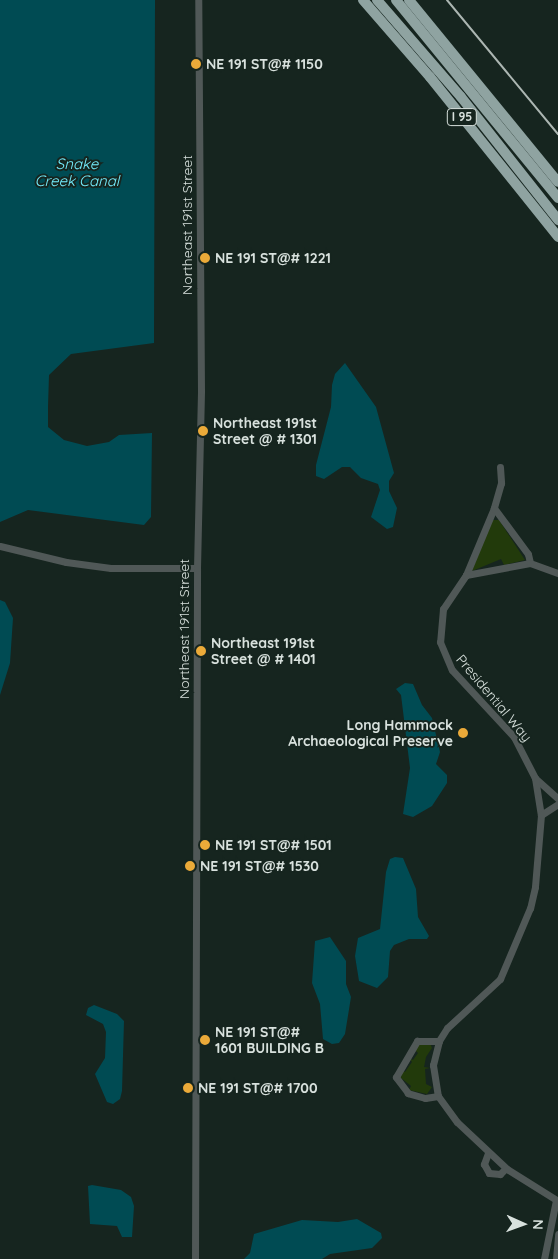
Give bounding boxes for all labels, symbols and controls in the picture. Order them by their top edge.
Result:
place label: NE 191 ST@# 1150 [206,56,323,72]
marker: NE 191 ST@# 1150 [190,58,202,70]
road number: I 95 [446,108,478,126]
water label: Snake Creek Canal [35,154,119,189]
street label: Northeast 191st Street [179,155,195,295]
place label: NE 191 ST@# 1221 [215,250,331,266]
marker: NE 191 ST@# 1221 [199,252,211,264]
place label: Northeast 191st Street @ # 1301 [213,415,317,448]
marker: Northeast 191st Street @ # 1301 [197,425,209,437]
street label: Northeast 191st Street [176,559,192,699]
place label: Northeast 191st Street @ # 1401 [211,635,316,668]
marker: Northeast 191st Street @ # 1401 [195,645,207,657]
street label: Presidential Way [453,651,535,745]
place label: Long Hammock Archaeological Preserve [288,717,453,750]
marker: Long Hammock Archaeological Preserve [457,727,469,739]
place label: NE 191 ST@# 1501 [215,837,332,853]
marker: NE 191 ST@# 1501 [199,839,211,851]
place label: NE 191 ST@# 1530 [200,858,319,874]
marker: NE 191 ST@# 1530 [184,860,196,872]
place label: NE 191 ST@# 1601 BUILDING B [215,1024,324,1056]
marker: NE 191 ST@# 1601 BUILDING B [199,1034,211,1046]
place label: NE 191 ST@# 1700 [198,1080,318,1096]
marker: NE 191 ST@# 1700 [182,1082,194,1094]
north arrow [498,1199,548,1249]
text: N [529,1219,547,1230]

